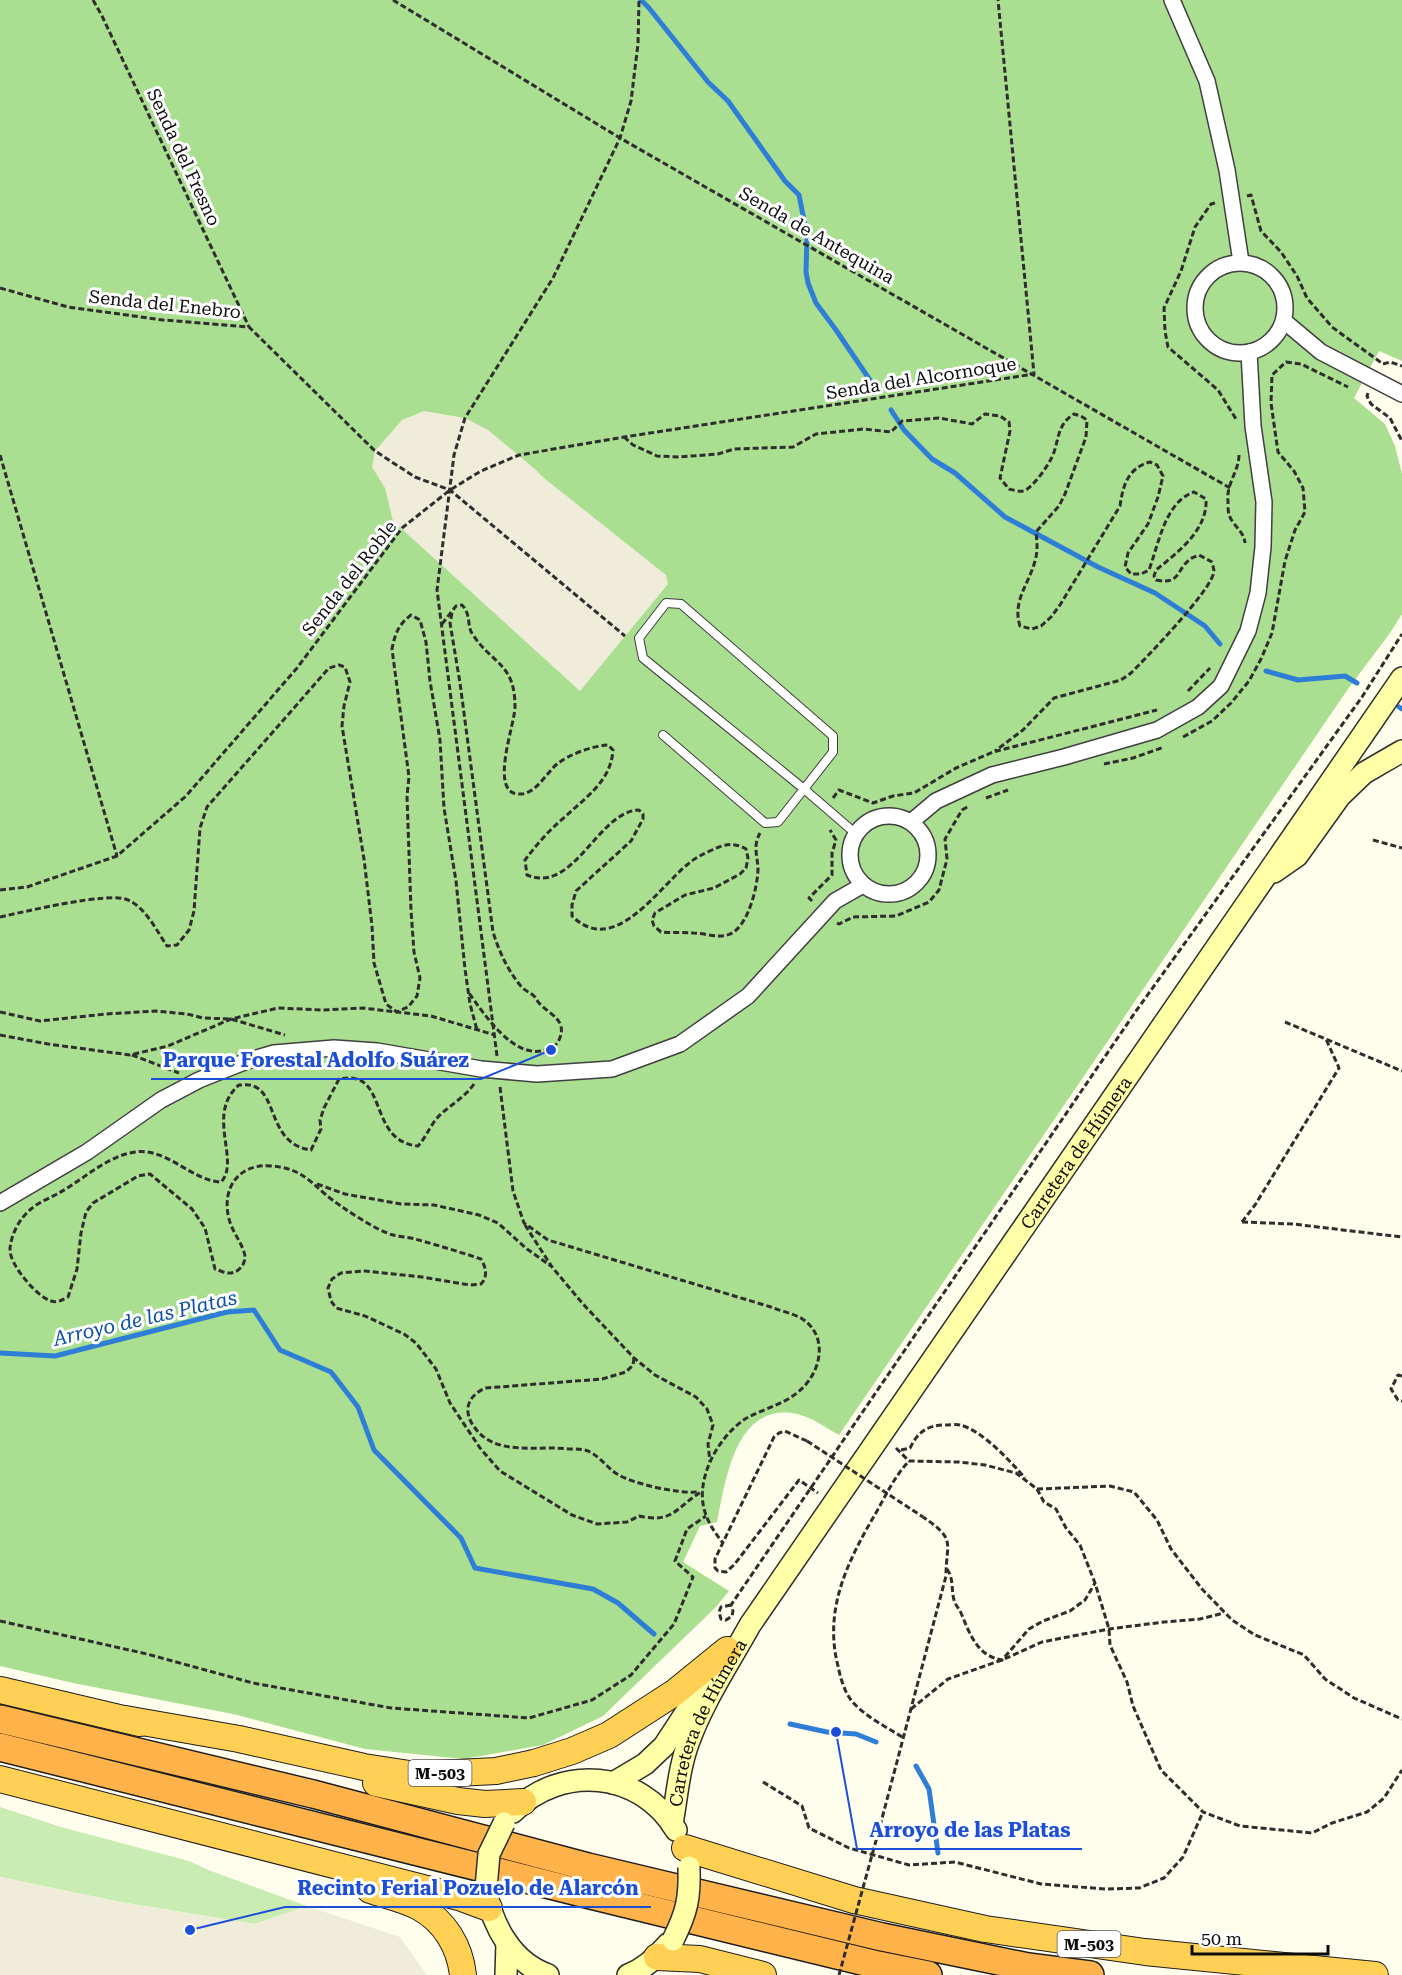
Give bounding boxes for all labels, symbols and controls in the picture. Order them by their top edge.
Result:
street label: Senda del Fresno [143,85,225,229]
street label: Senda de Antequina [736,182,898,288]
street label: Senda del Enebro [88,286,242,322]
street label: Senda del Alcornoque [824,353,1018,403]
street label: Senda del Roble [297,516,401,640]
callout: Parque Forestal Adolfo Suárez [151,1041,481,1079]
text: Parque Forestal Adolfo Suárez [163,1048,469,1072]
street label: Carretera de Húmera [1016,1072,1135,1233]
water label: Arroyo de las Platas [50,1285,239,1351]
street label: Carretera de Húmera [664,1635,750,1808]
road number: M-503 [408,1760,472,1786]
callout: Arroyo de las Platas [857,1811,1082,1849]
text: Arroyo de las Platas [869,1818,1071,1842]
callout: Recinto Ferial Pozuelo de Alarcón [285,1869,651,1907]
text: Recinto Ferial Pozuelo de Alarcón [297,1876,639,1900]
scale bar [1192,1918,1328,1956]
text: 50 m [1201,1928,1242,1949]
road number: M-503 [1058,1931,1120,1957]

